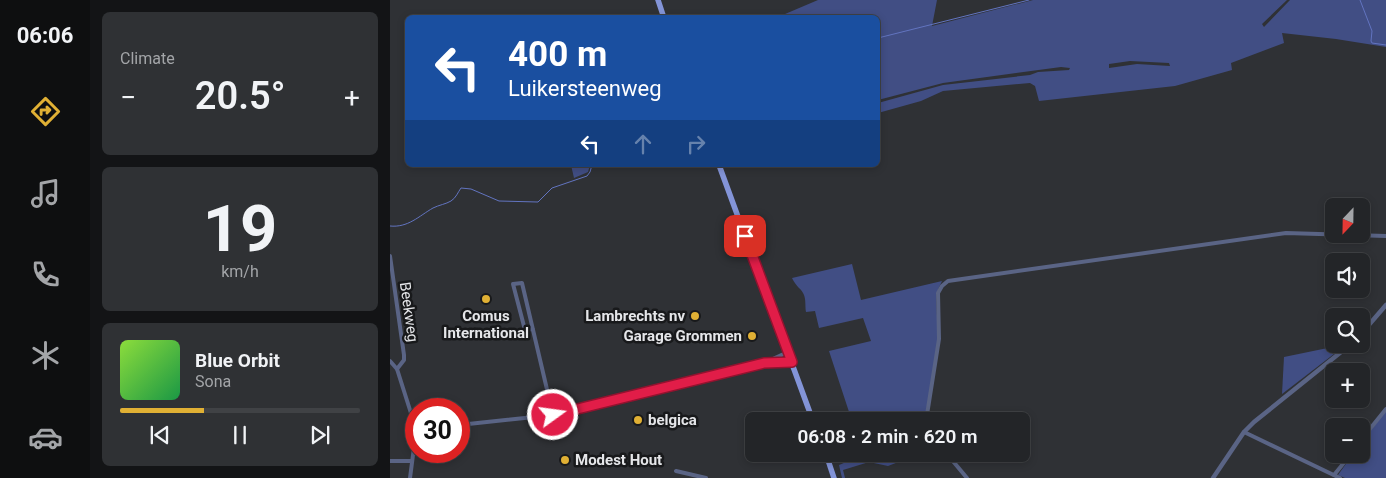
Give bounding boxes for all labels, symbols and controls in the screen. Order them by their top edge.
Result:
text: 06:06 [17,23,73,48]
text: 400 m [508,34,607,75]
icon: left [425,35,490,100]
text: Climate [120,49,175,68]
text: 20.5° [195,74,285,118]
text: Luikersteenweg [508,76,662,101]
text: − [120,81,136,114]
text: + [344,81,360,114]
icon: directions [28,94,63,129]
icon: left [576,130,604,158]
icon: ahead [629,130,657,158]
icon: right [682,130,710,158]
icon: music [28,176,63,211]
text: 19 [203,191,277,267]
north arrow [1325,198,1370,242]
map controls [1325,198,1370,463]
pin [724,215,766,257]
icon: arrive [731,222,759,250]
button: sound [1325,253,1370,298]
icon: phone [28,257,63,292]
text: km/h [221,262,259,281]
street label: Beekweg [396,281,422,343]
marker: Comus International [480,293,492,305]
place label: Comus International [443,307,529,342]
place label: Lambrechts nv [585,307,685,325]
button: search [1325,308,1370,353]
marker: Lambrechts nv [689,310,701,322]
place label: Garage Grommen [624,327,742,345]
marker: Garage Grommen [746,330,758,342]
icon: climate [28,338,63,373]
text: Blue Orbit [195,349,280,372]
button: + [1325,363,1370,408]
text: Sona [195,372,231,391]
position arrow [526,388,578,440]
speed limit sign: 30 [405,398,470,463]
place label: belgica [648,411,697,429]
marker: belgica [632,414,644,426]
button: − [1325,418,1370,463]
icon: car [28,420,63,455]
icon: previous [146,421,174,449]
icon: pause [226,421,254,449]
icon: next [306,421,334,449]
text: 06:08 · 2 min · 620 m [797,425,978,448]
place label: Modest Hout [575,451,662,469]
marker: Modest Hout [559,454,571,466]

